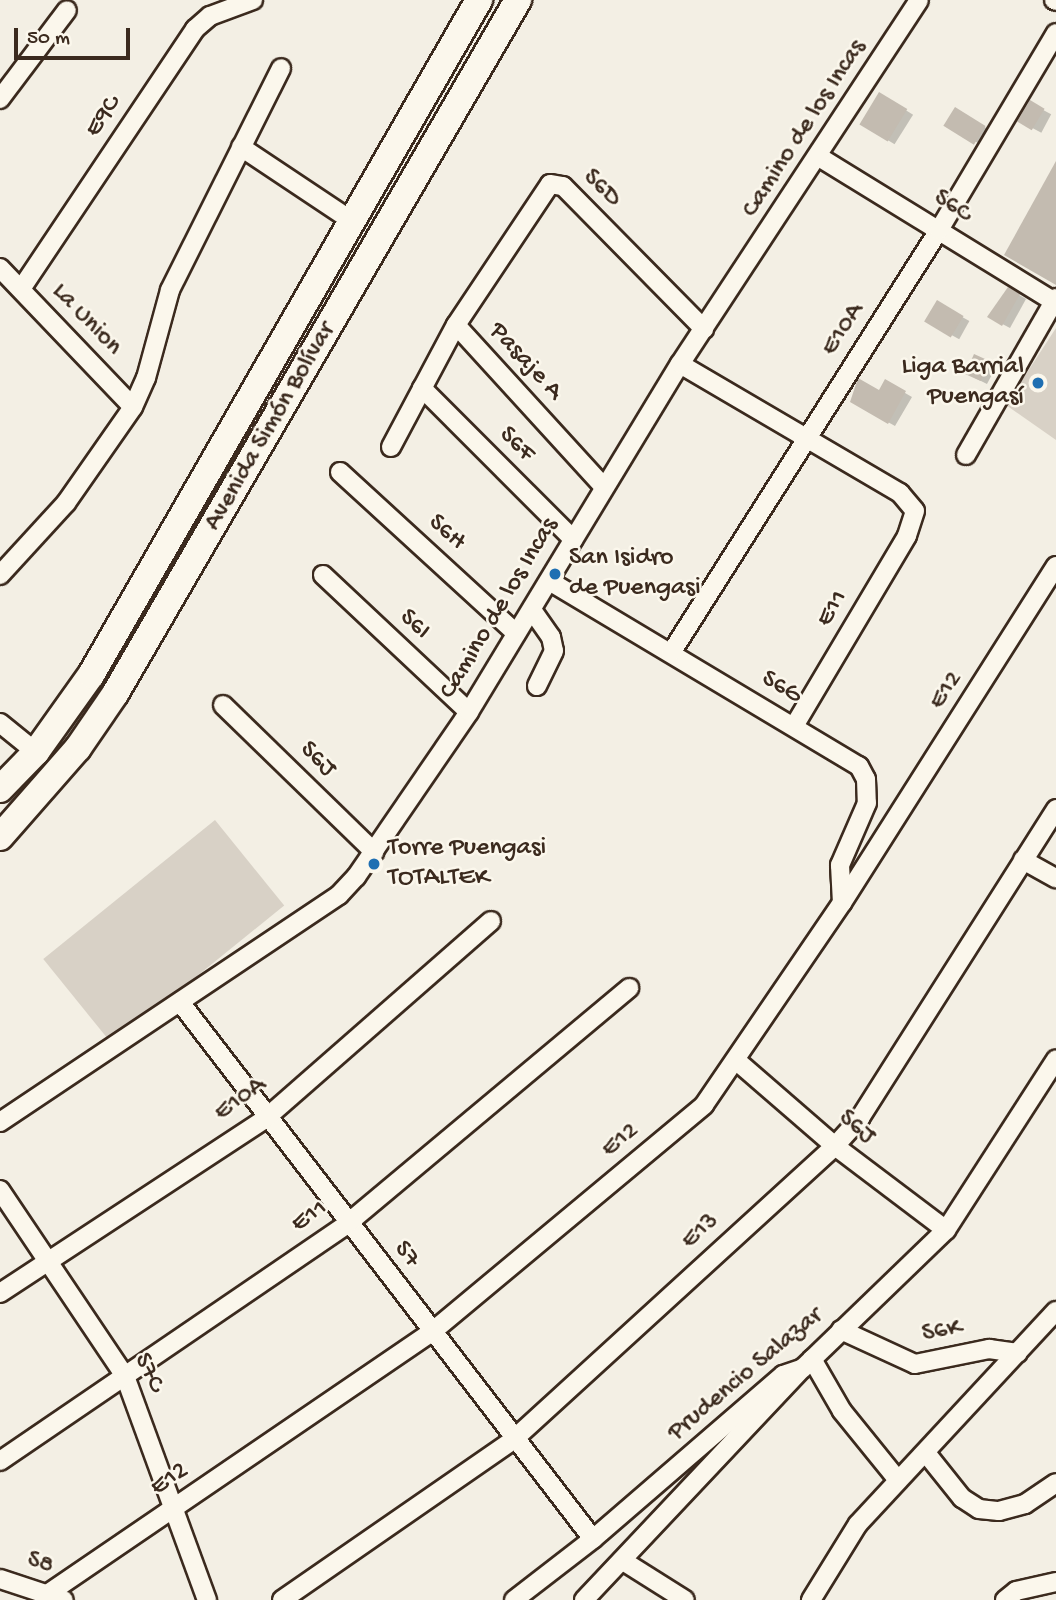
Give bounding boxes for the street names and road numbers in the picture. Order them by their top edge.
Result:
street label: Camino de los Incas [736,34,874,224]
street label: E9C [79,90,129,144]
street label: S6D [575,163,627,215]
street label: S6C [927,183,977,231]
street label: La Union [44,277,128,363]
street label: E10A [815,298,873,362]
street label: Avenida Simón Bolívar [199,317,343,537]
street label: Pasaje A [481,317,569,407]
street label: S6F [491,420,541,470]
street label: S6H [421,508,471,558]
street label: Camino de los Incas [434,513,566,705]
street label: E11 [810,585,856,633]
street label: S6I [392,603,436,647]
street label: S6G [755,664,807,712]
street label: E12 [923,666,971,716]
street label: S6J [292,735,342,785]
street label: E10A [209,1071,273,1129]
street label: S6J [831,1104,881,1152]
street label: E12 [596,1116,646,1166]
street label: E11 [286,1194,334,1240]
street label: E13 [676,1207,726,1257]
street label: S7 [386,1235,426,1275]
street label: Prudencio Salazar [662,1301,830,1449]
street label: S6K [920,1313,964,1351]
street label: S7C [125,1348,171,1398]
street label: E12 [145,1456,195,1504]
street label: S8 [23,1545,57,1583]

